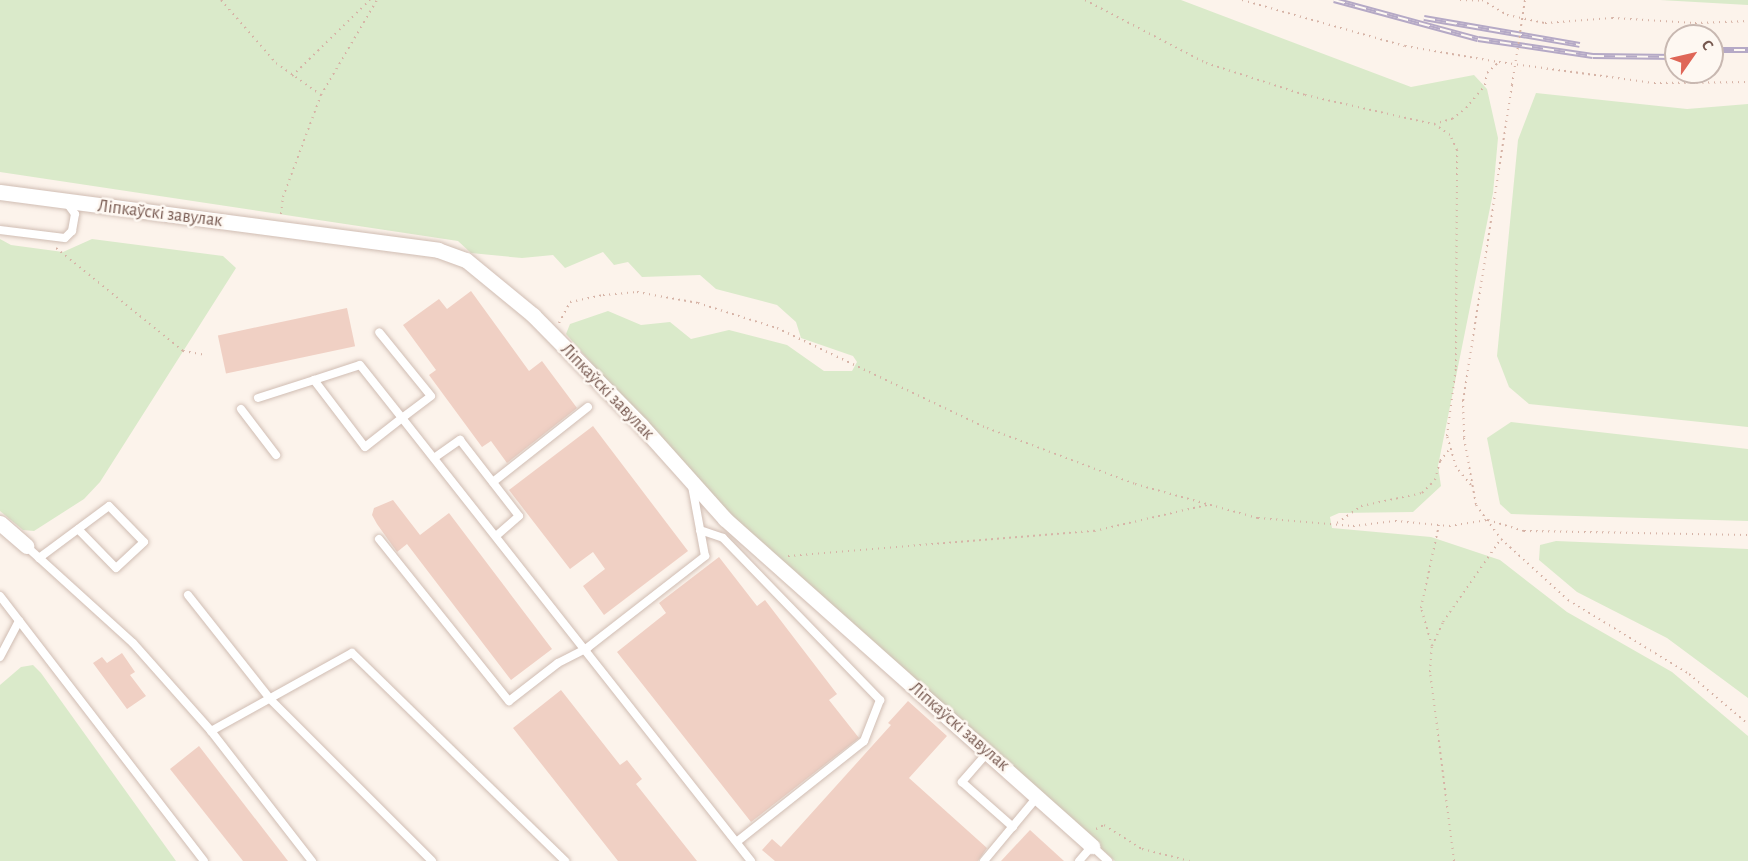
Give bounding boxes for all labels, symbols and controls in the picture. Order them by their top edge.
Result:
north arrow [1664,24,1724,84]
text: С [1698,37,1716,53]
street label: Ліпкаўскі завулак [96,196,224,232]
street label: Ліпкаўскі завулак [556,339,658,445]
street label: Ліпкаўскі завулак [905,678,1013,776]

